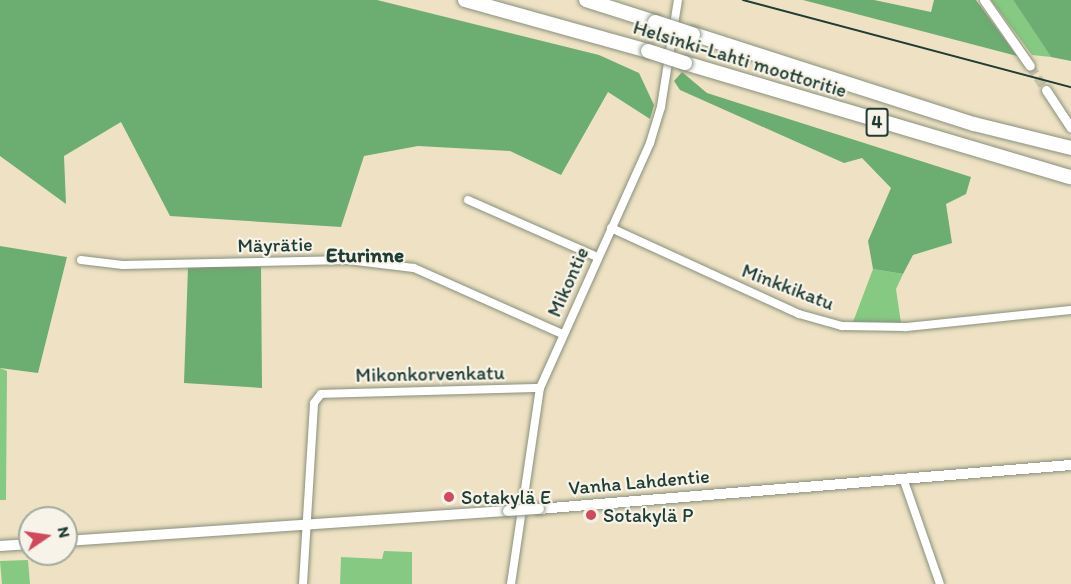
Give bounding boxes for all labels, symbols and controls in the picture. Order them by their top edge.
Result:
street label: Helsinki-Lahti moottoritie [630,15,850,103]
road number: 4 [865,107,889,137]
street label: Mäyrätie [237,232,313,258]
district label: Eturinne [326,242,404,268]
street label: Mikontie [542,243,594,321]
street label: Minkkikatu [738,258,838,316]
street label: Mikonkorvenkatu [355,361,505,387]
street label: Vanha Lahdentie [567,464,711,500]
place label: Sotakylä E [461,485,551,509]
marker: Sotakylä E [442,490,456,504]
place label: Sotakylä P [603,503,693,527]
north arrow [18,506,78,566]
marker: Sotakylä P [584,508,598,522]
text: N [54,525,75,540]

